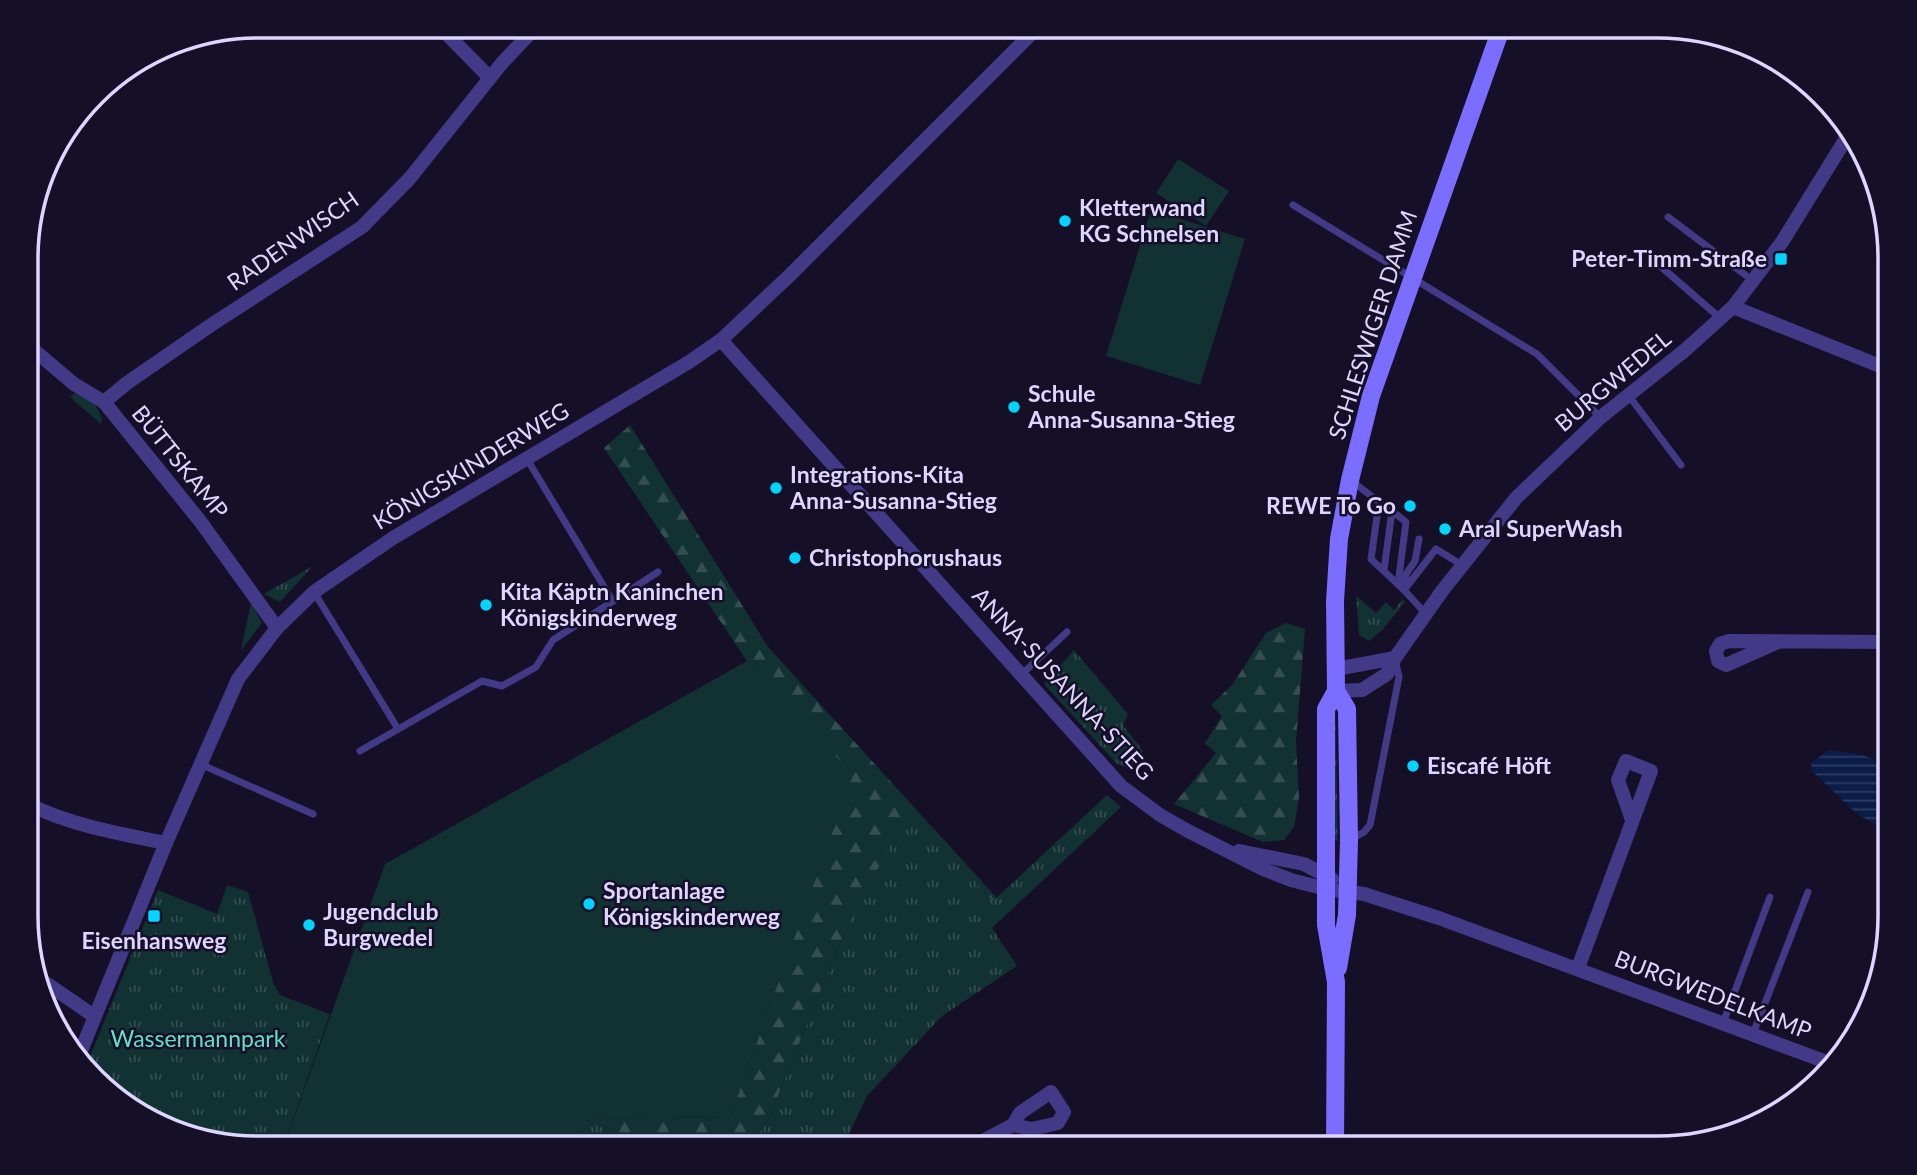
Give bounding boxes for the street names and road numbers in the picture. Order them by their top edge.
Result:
street label: RADENWISCH [221,185,364,296]
street label: SCHLESWIGER DAMM [1322,207,1422,443]
street label: BURGWEDEL [1549,324,1676,437]
street label: KÖNIGSKINDERWEG [367,396,574,535]
street label: BÜTTSKAMP [127,399,235,524]
street label: ANNA-SUSANNA-STIEG [967,581,1160,786]
street label: BURGWEDELKAMP [1611,944,1816,1045]

